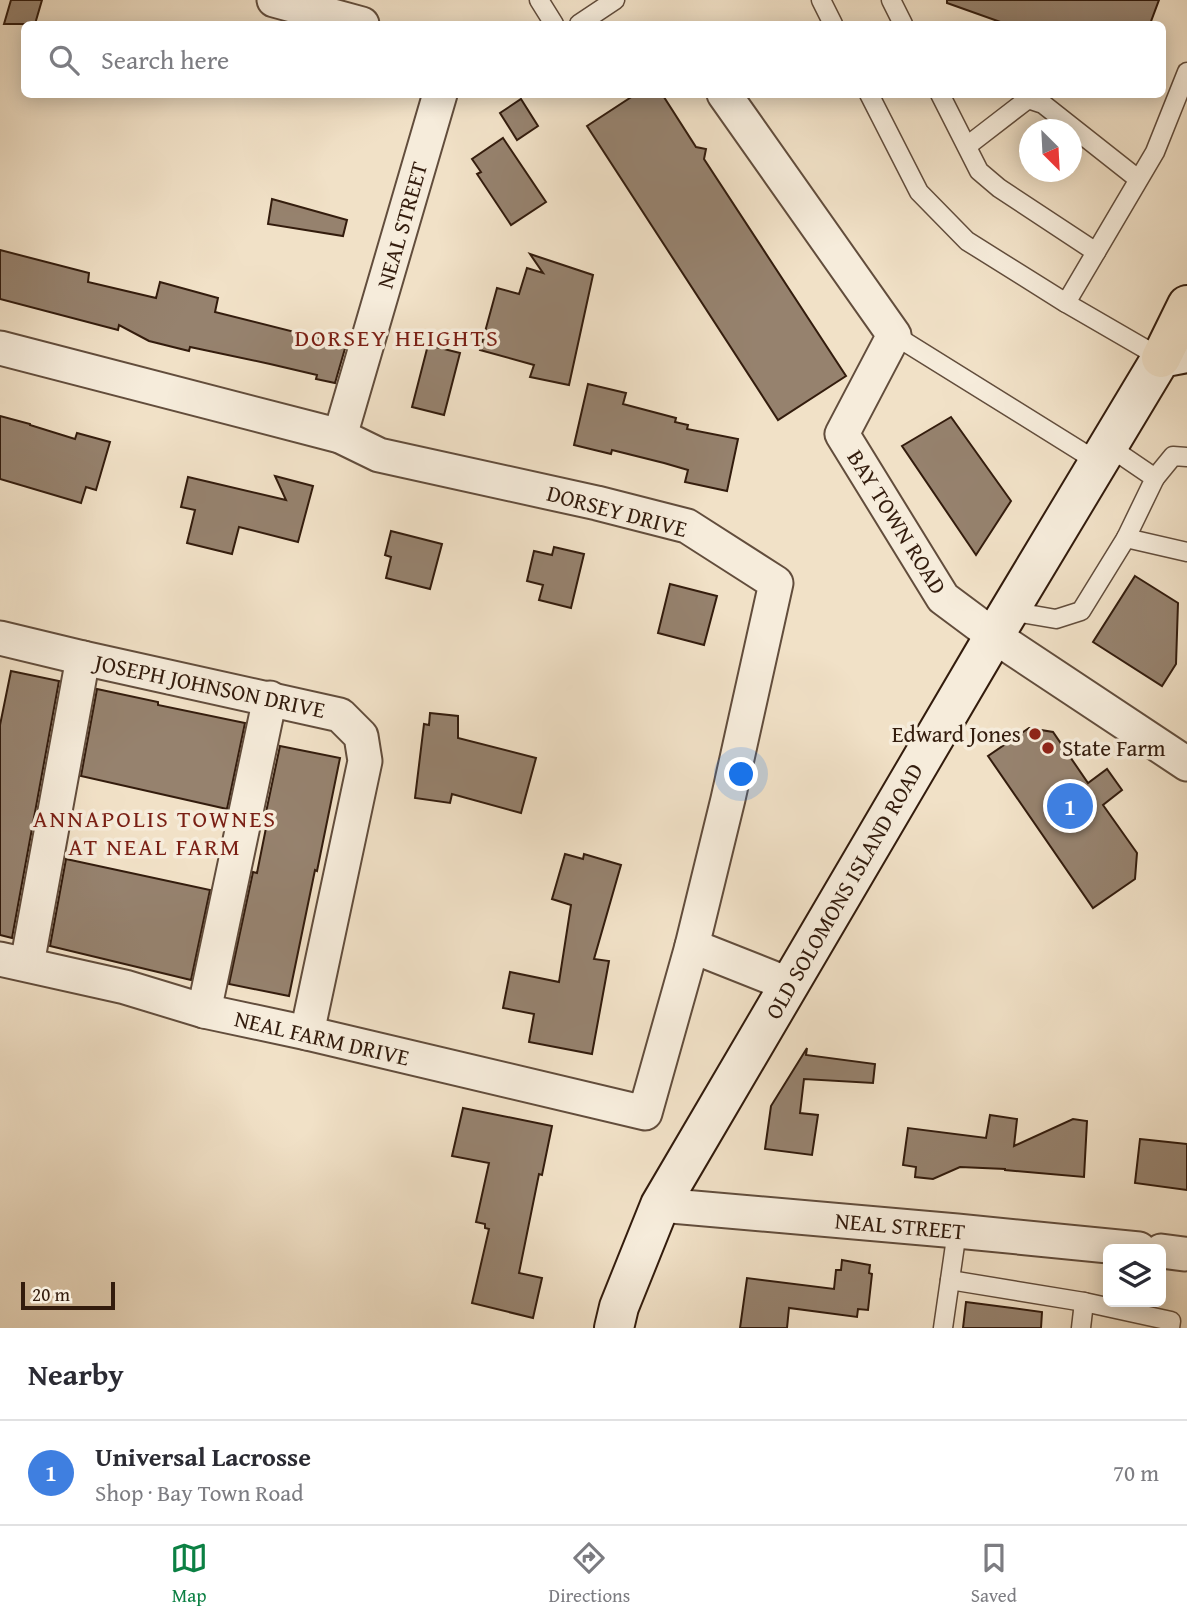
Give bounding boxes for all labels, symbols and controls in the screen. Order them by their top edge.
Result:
search box [21,21,1166,98]
text: Search here [101,40,229,79]
icon: search [45,41,83,79]
north arrow [1019,119,1082,182]
street label: NEAL STREET [368,158,435,292]
district label: DORSEY HEIGHTS [294,320,500,355]
street label: BAY TOWN ROAD [840,443,955,600]
street label: DORSEY DRIVE [543,476,691,545]
street label: JOSEPH JOHNSON DRIVE [89,644,328,726]
place label: Edward Jones [892,717,1021,750]
marker: Edward Jones [1027,726,1043,742]
place label: State Farm [1062,731,1166,764]
marker: State Farm [1040,740,1056,756]
your location [724,757,758,791]
street label: OLD SOLOMONS ISLAND ROAD [757,757,931,1025]
pin: 1 [1047,780,1093,832]
district label: ANNAPOLIS TOWNES AT NEAL FARM [33,801,277,864]
street label: NEAL FARM DRIVE [231,1001,413,1074]
street label: NEAL STREET [834,1203,967,1248]
map controls [1103,1244,1166,1307]
button: layers [1103,1244,1166,1307]
scale bar [21,1279,116,1311]
text: 20 m [32,1280,70,1308]
text: Nearby [28,1352,124,1396]
text: Universal Lacrosse [95,1437,311,1476]
text: 1 [45,1456,57,1489]
text: 70 m [1113,1456,1159,1489]
text: Shop · Bay Town Road [95,1476,303,1509]
tab: Map [170,1539,208,1609]
tab: Directions [549,1539,630,1609]
tab: Saved [971,1539,1017,1609]

